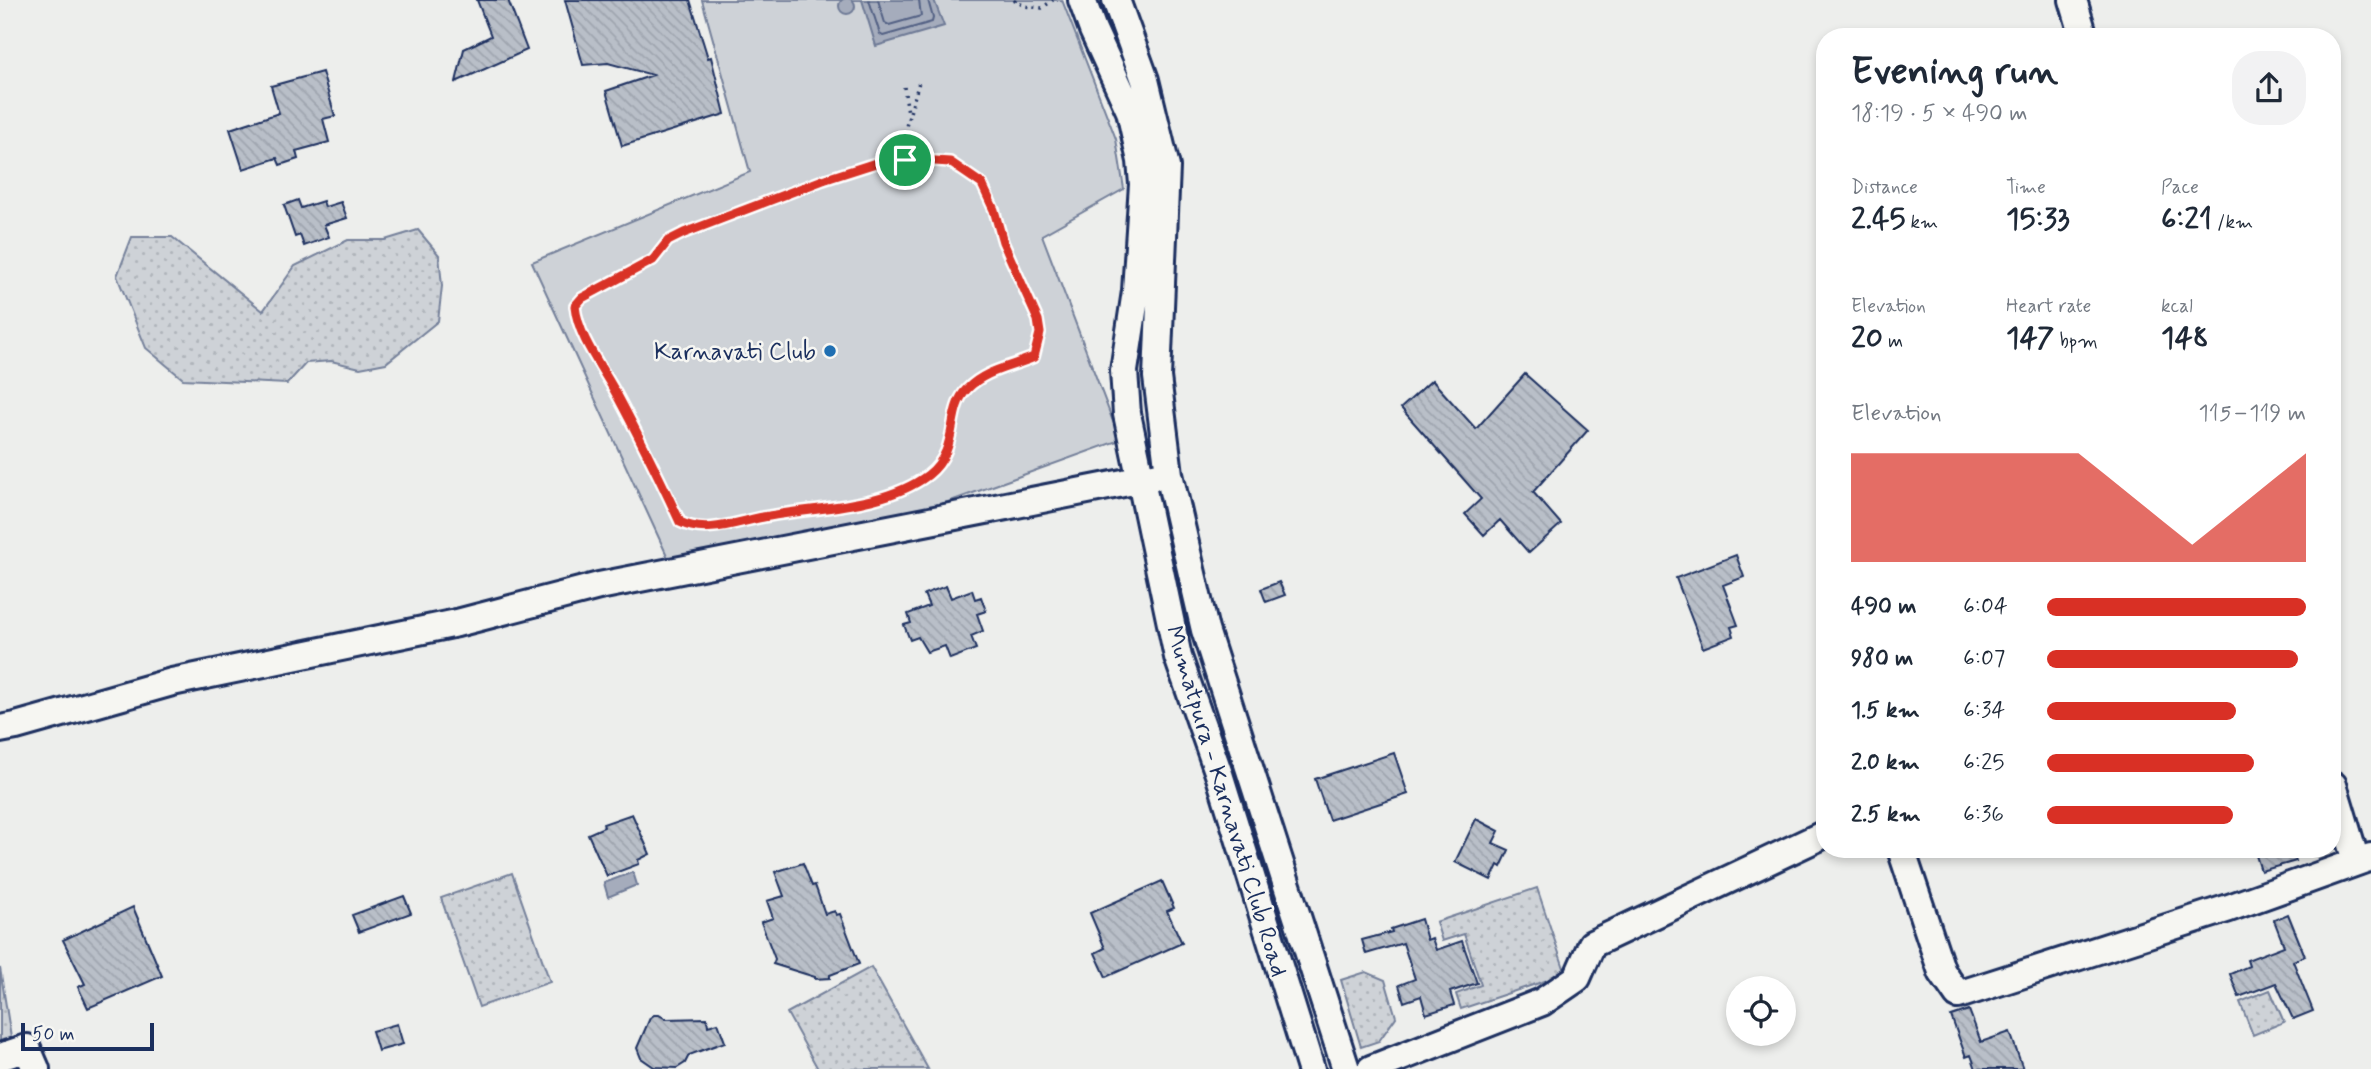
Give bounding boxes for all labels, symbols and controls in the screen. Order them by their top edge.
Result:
text: Evening run [1851,48,2058,97]
button: share [2232,51,2306,125]
text: 18:19 · 5 × 490 m [1851,99,2027,129]
pin [875,130,935,190]
icon: arrive [886,141,924,179]
text: Distance [1851,175,1918,200]
text: Time [2006,175,2046,200]
text: Pace [2161,175,2199,200]
text: 2.45 [1851,200,1905,239]
text: 15:33 [2006,200,2070,239]
text: 6:21 [2161,200,2212,239]
text: km [1905,210,1938,235]
text: /km [2212,210,2253,235]
text: Elevation [1851,294,1926,319]
text: Heart rate [2006,294,2091,319]
text: kcal [2161,294,2193,319]
text: 20 [1851,319,1883,358]
text: 147 [2006,319,2054,358]
text: 148 [2161,319,2209,358]
text: m [1883,329,1903,354]
text: bpm [2054,329,2098,354]
place label: Karnavati Club [654,337,816,368]
marker: Karnavati Club [822,343,838,359]
text: Elevation [1851,399,1942,429]
text: 115–119 m [2199,399,2306,429]
text: 490 m [1851,592,1916,622]
text: 6:04 [1963,592,2008,622]
street label: Mumatpura - Karnavati Club Road [1157,622,1294,981]
text: 980 m [1851,644,1913,674]
text: 6:07 [1963,644,2005,674]
text: 1.5 km [1851,696,1920,726]
text: 6:34 [1963,696,2005,726]
text: 2.0 km [1851,748,1920,778]
text: 6:25 [1963,748,2004,778]
text: 2.5 km [1851,800,1921,830]
text: 6:36 [1963,800,2004,830]
map controls [1726,976,1796,1046]
button: locate [1726,976,1796,1046]
scale bar [21,1020,154,1052]
text: 50 m [32,1022,75,1047]

